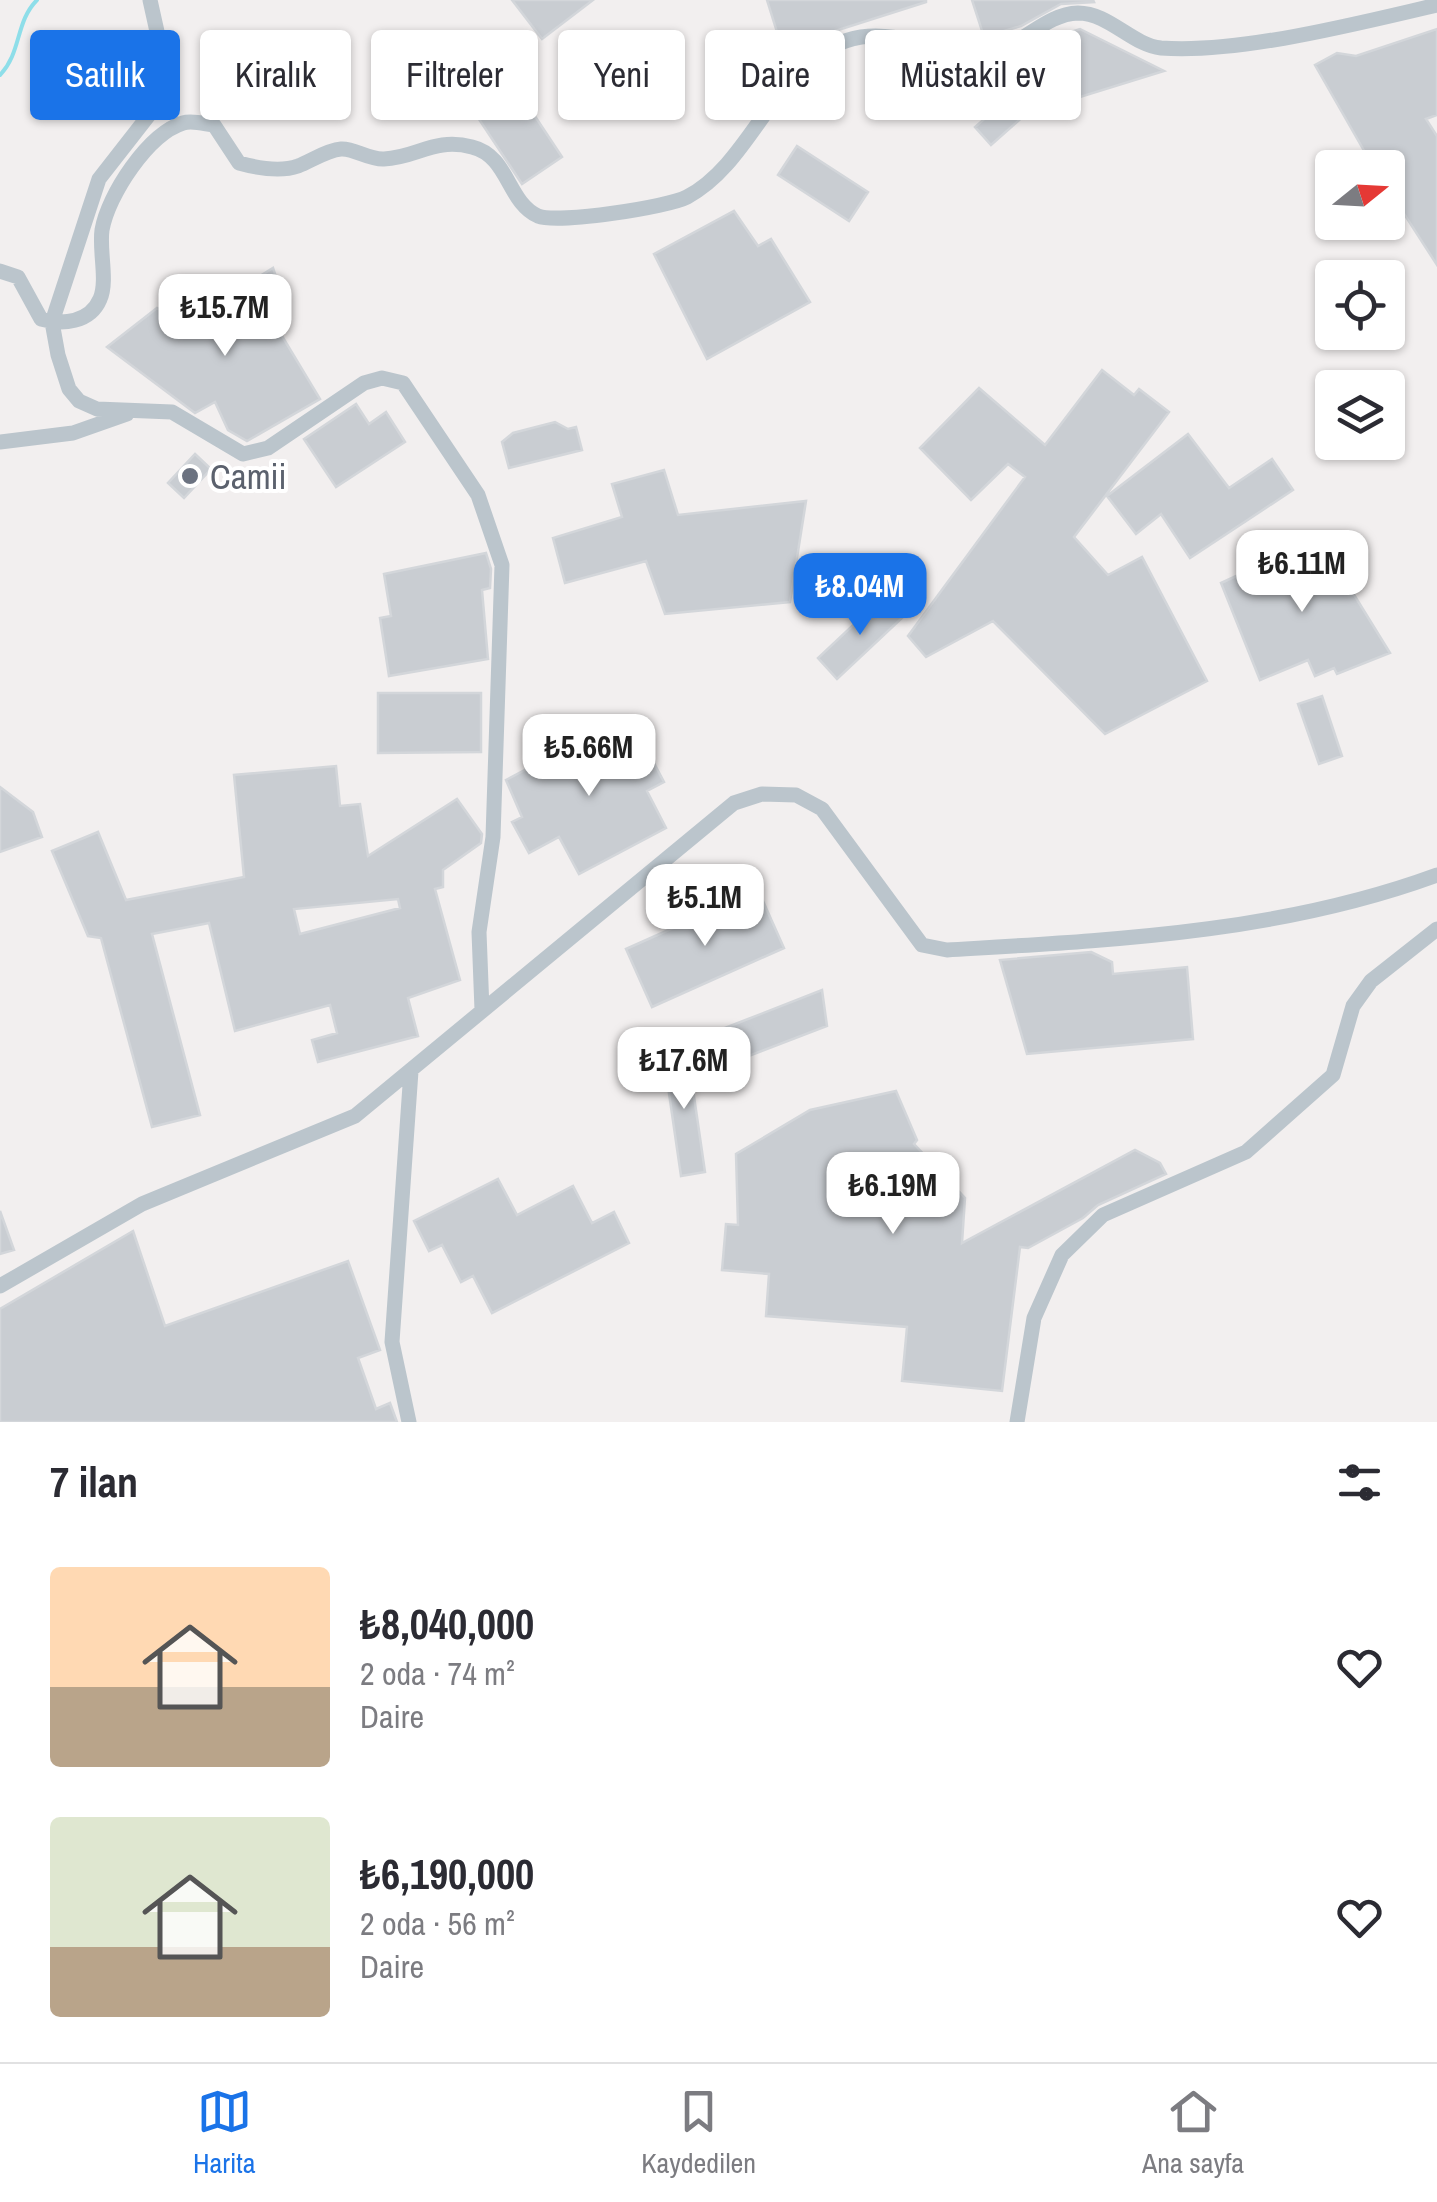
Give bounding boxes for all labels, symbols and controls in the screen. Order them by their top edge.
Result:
chip: Satılık [30,30,180,120]
chip: Kiralık [200,30,351,120]
chip: Filtreler [371,30,538,120]
chip: Yeni [558,30,685,120]
chip: Daire [705,30,845,120]
chip: Müstakil ev [865,30,1081,120]
north arrow [1315,150,1405,240]
map controls [1315,150,1405,460]
button: locate [1315,260,1405,350]
pin: ₺15.7M [144,274,306,359]
text: ₺15.7M [181,285,269,328]
button: layers [1315,370,1405,460]
place label: Camii [210,453,287,500]
marker: Camii [179,465,201,487]
pin: ₺6.11M [1221,530,1383,615]
text: ₺6.11M [1258,541,1346,584]
pin: ₺8.04M [779,553,941,638]
text: ₺8.04M [816,564,904,607]
pin: ₺5.66M [508,714,670,799]
text: ₺5.66M [545,725,633,768]
pin: ₺5.1M [635,864,775,949]
text: ₺5.1M [668,875,742,918]
pin: ₺17.6M [603,1027,765,1112]
text: ₺17.6M [640,1038,728,1081]
pin: ₺6.19M [812,1152,974,1237]
text: ₺6.19M [849,1163,937,1206]
text: 7 ilan [50,1454,138,1510]
icon: filters [1332,1455,1387,1510]
text: ₺8,040,000 [360,1596,534,1652]
icon: home [130,1607,250,1727]
icon: heart [1332,1640,1387,1695]
text: 2 oda · 74 m² [360,1652,515,1695]
text: Daire [360,1695,424,1738]
text: ₺6,190,000 [360,1846,534,1902]
icon: home [130,1857,250,1977]
icon: heart [1332,1890,1387,1945]
text: 2 oda · 56 m² [360,1902,515,1945]
text: Daire [360,1945,424,1988]
tab: Harita [193,2084,255,2182]
tab: Kaydedilen [641,2084,756,2182]
tab: Ana sayfa [1142,2084,1244,2182]

